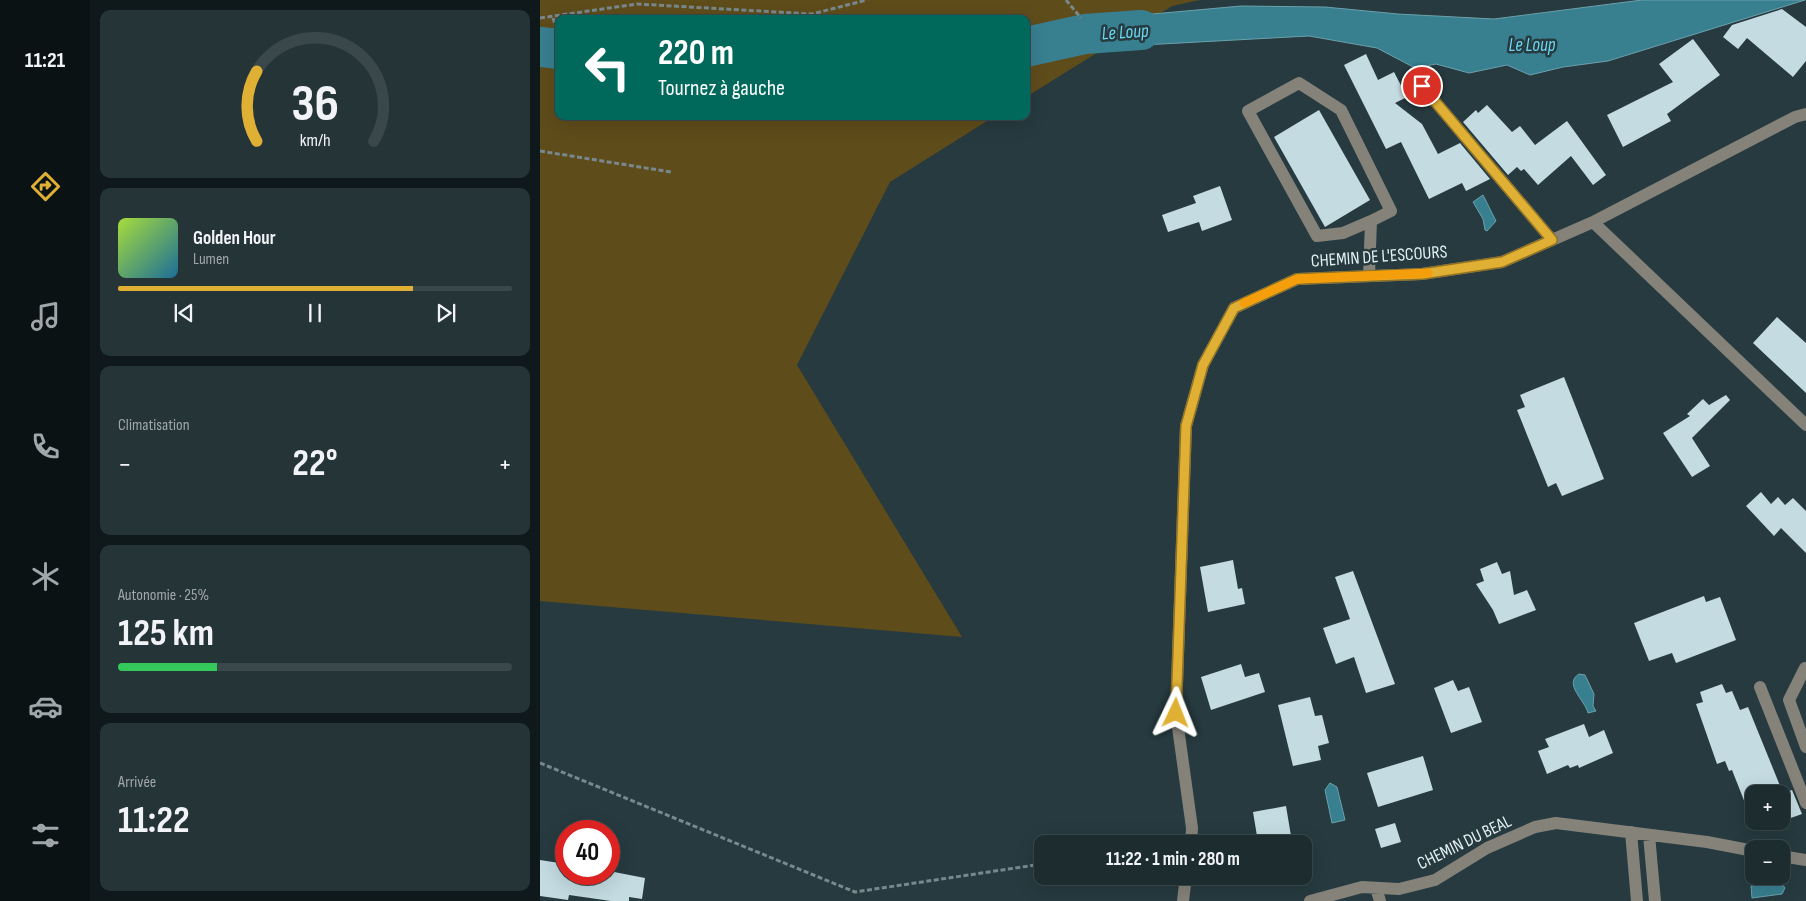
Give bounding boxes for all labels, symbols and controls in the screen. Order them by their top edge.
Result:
water label: Le Loup [1101,19,1150,46]
text: 220 m [658,32,734,75]
water label: Le Loup [1509,34,1556,57]
icon: left [575,35,640,100]
text: 11:21 [25,47,65,74]
pin [1401,65,1443,107]
icon: arrive [1408,72,1436,100]
text: 36 [291,73,339,136]
text: Tournez à gauche [658,75,785,102]
text: km/h [300,130,330,151]
icon: directions [28,169,63,204]
text: Golden Hour [193,227,276,250]
street label: CHEMIN DE L'ESCOURS [1310,241,1448,272]
text: Lumen [193,250,229,269]
icon: music [28,299,63,334]
icon: previous [170,299,198,327]
icon: pause [301,299,329,327]
icon: next [432,299,460,327]
text: Climatisation [118,416,190,435]
icon: phone [28,429,63,464]
text: 22° [292,441,338,486]
text: − [118,448,132,481]
text: + [498,448,512,481]
icon: climate [28,559,63,594]
text: Autonomie · 25% [118,586,209,605]
text: 125 km [118,611,214,656]
position arrow [1149,686,1201,738]
icon: car [28,689,63,724]
text: Arrivée [118,773,156,792]
map controls [1745,785,1790,885]
button: + [1745,785,1790,830]
text: 11:22 [118,798,190,843]
street label: CHEMIN DU BEAL [1414,811,1515,874]
icon: filters [28,818,63,853]
speed limit sign: 40 [555,820,620,885]
button: − [1745,840,1790,885]
text: 11:22 · 1 min · 280 m [1106,848,1240,871]

